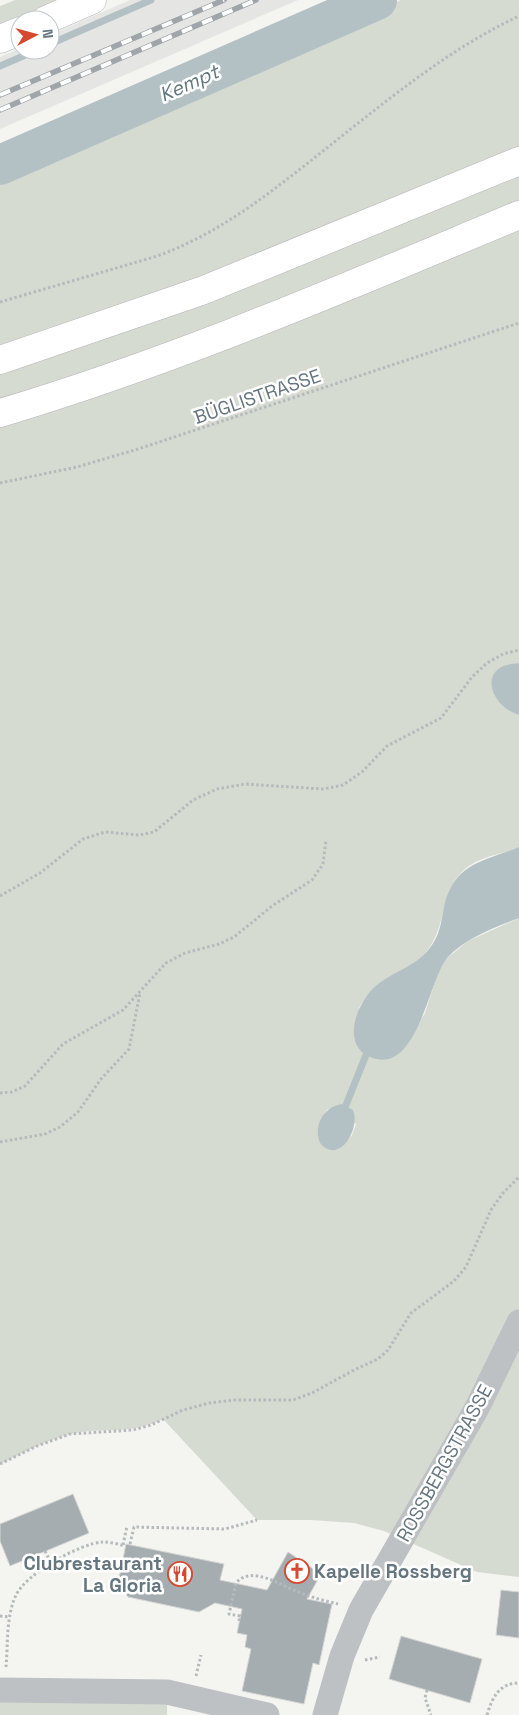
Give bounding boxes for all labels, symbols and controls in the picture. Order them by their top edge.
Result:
north arrow [10,10,60,60]
text: N [38,28,57,39]
water label: Kempt [155,58,224,108]
street label: BÜGLISTRASSE [190,363,324,430]
street label: ROSSBERGSTRASSE [391,1380,498,1546]
place label: Clubrestaurant La Gloria [24,1551,162,1598]
church icon: Kapelle Rossberg [284,1558,310,1584]
place label: Kapelle Rossberg [314,1559,472,1584]
restaurant icon: Clubrestaurant La Gloria [167,1561,193,1587]

